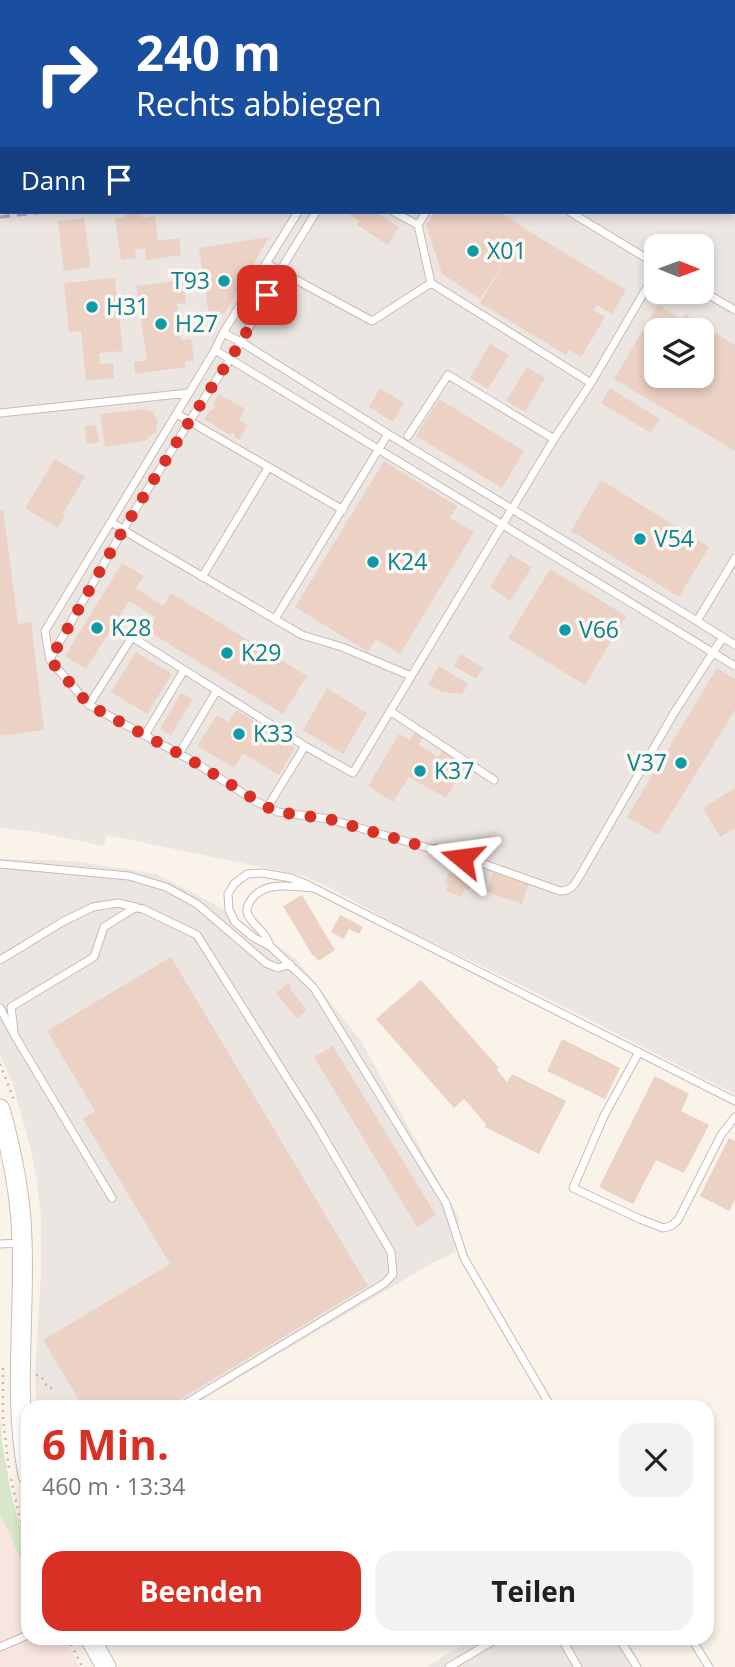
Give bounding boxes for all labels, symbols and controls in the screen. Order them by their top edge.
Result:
text: 240 m [136,19,281,85]
icon: right [21,28,112,119]
text: Rechts abbiegen [136,82,382,125]
icon: arrive [100,161,138,199]
text: Dann [21,162,86,198]
place label: X01 [487,234,527,266]
north arrow [644,234,714,304]
map controls [644,234,714,388]
marker: X01 [465,243,481,259]
place label: T93 [171,264,210,296]
pin [237,265,297,325]
marker: T93 [216,273,232,289]
icon: arrive [248,276,286,314]
place label: H31 [106,290,149,322]
marker: H31 [84,299,100,315]
place label: H27 [175,307,218,339]
marker: H27 [153,316,169,332]
button: layers [644,318,714,388]
place label: V54 [654,522,694,554]
marker: V54 [632,531,648,547]
place label: K24 [387,545,427,577]
marker: K24 [365,554,381,570]
place label: K28 [111,611,151,643]
place label: V66 [579,613,619,645]
marker: K28 [89,620,105,636]
marker: V66 [557,622,573,638]
place label: K29 [241,636,281,668]
marker: K29 [219,645,235,661]
place label: K33 [253,717,293,749]
marker: K33 [231,726,247,742]
place label: V37 [627,746,667,778]
place label: K37 [434,754,474,786]
marker: V37 [673,755,689,771]
marker: K37 [412,763,428,779]
position arrow [425,821,499,895]
text: 6 Min. [42,1415,169,1472]
button: close [619,1423,693,1497]
text: 460 m · 13:34 [42,1470,185,1502]
button: Beenden [42,1551,361,1631]
button: Teilen [375,1551,693,1631]

